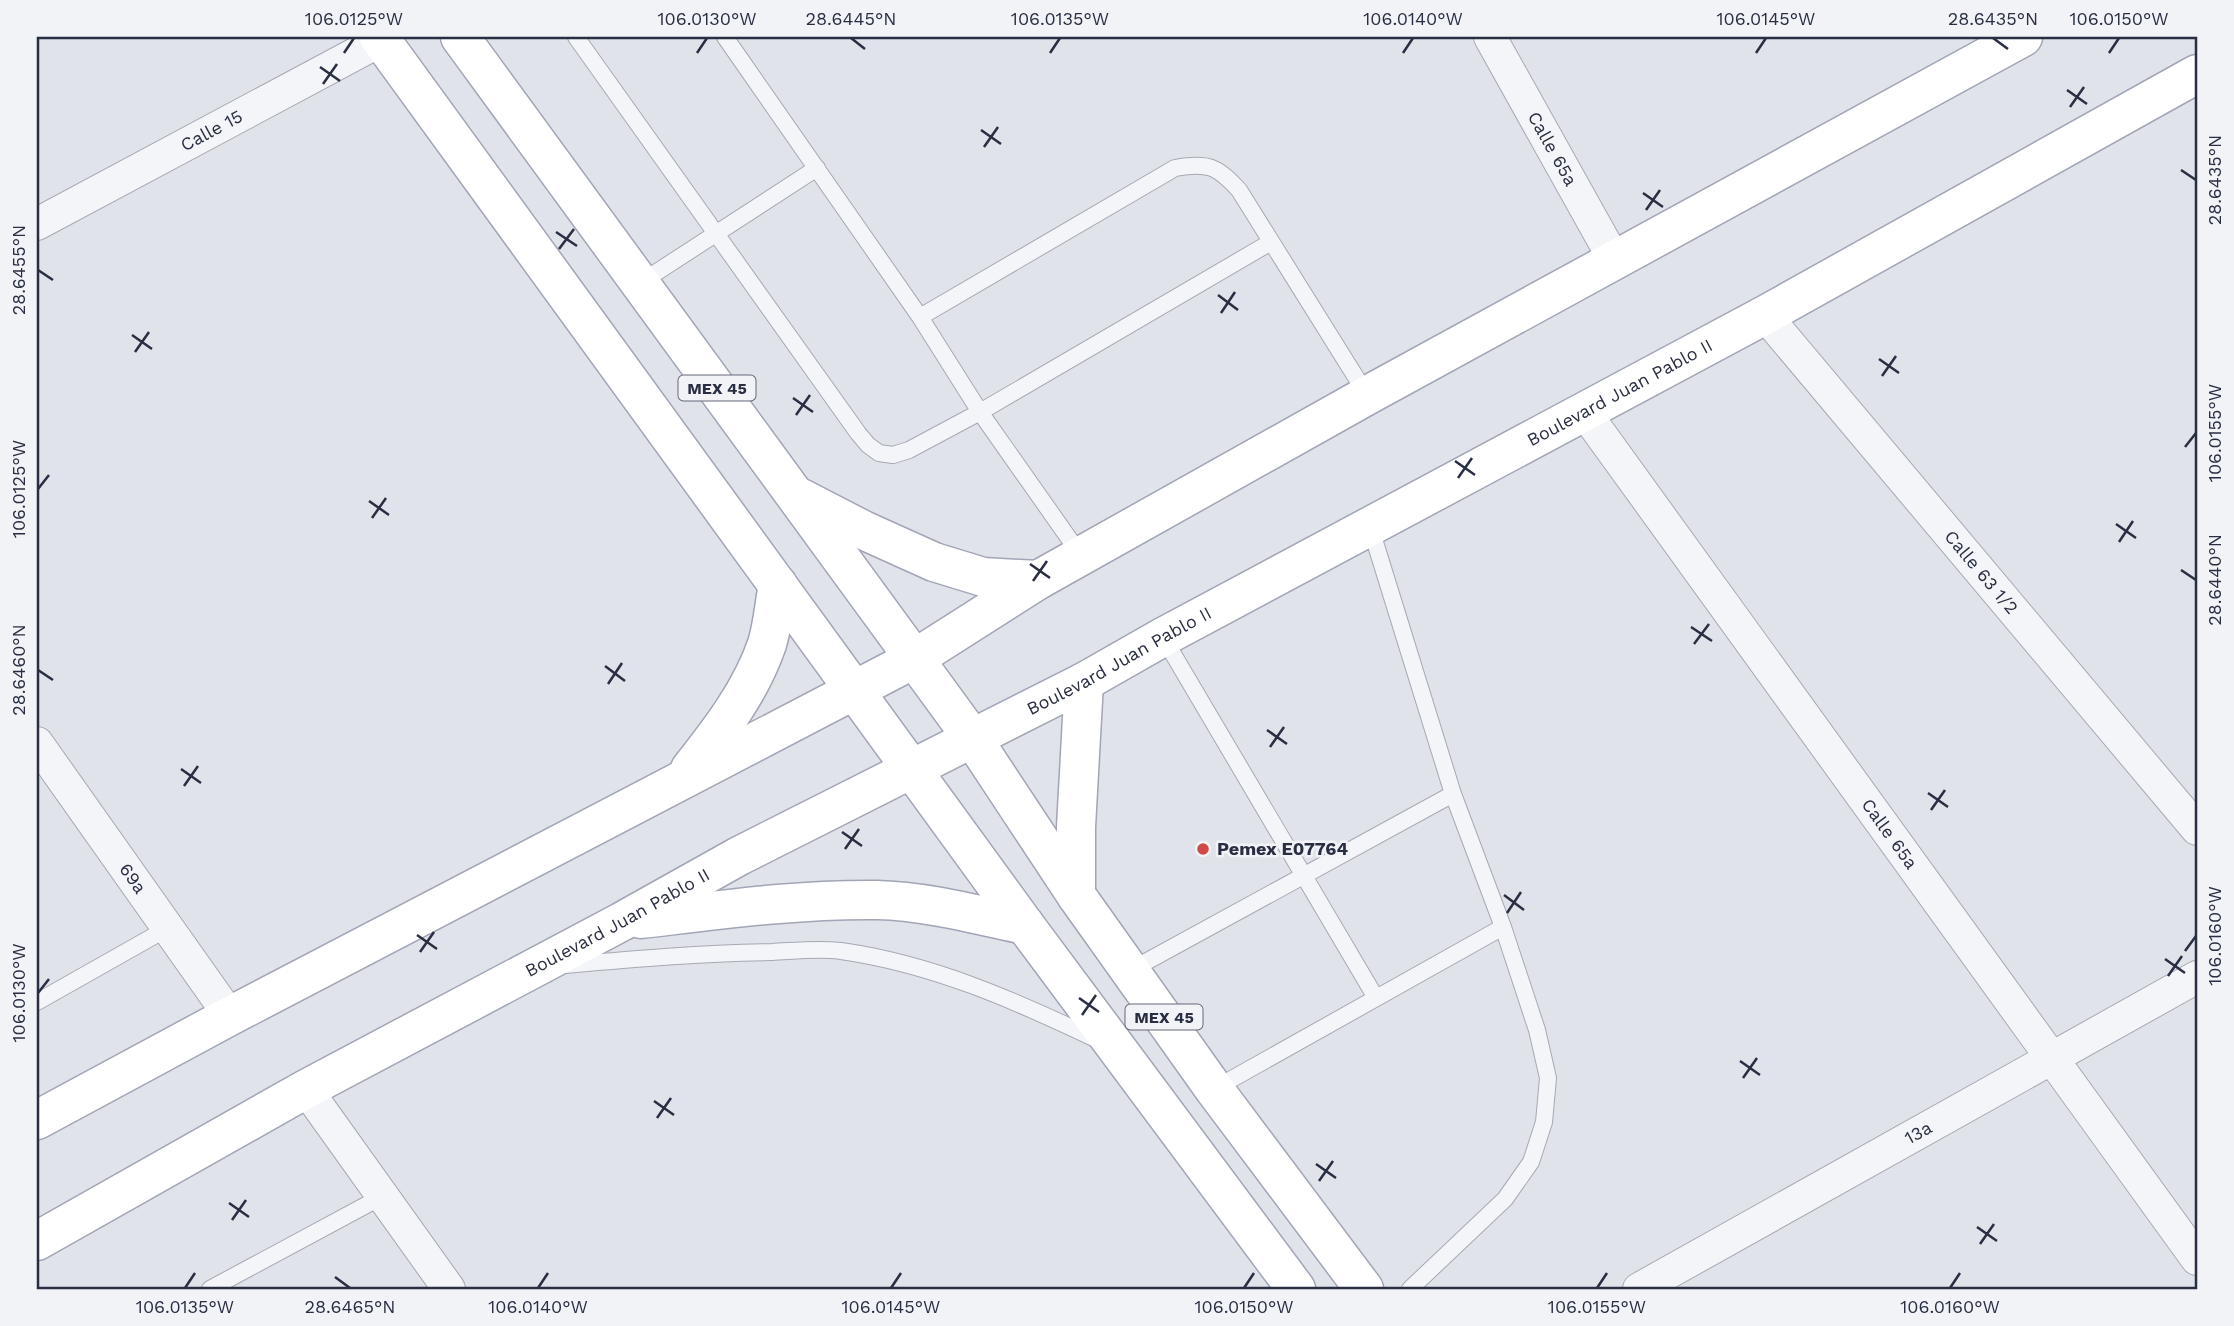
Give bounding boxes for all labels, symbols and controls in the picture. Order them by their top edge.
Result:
text: 106.0125°W [305,8,403,29]
text: 106.0130°W [658,8,757,29]
text: 28.6445°N [805,8,897,29]
text: 106.0135°W [1011,8,1109,29]
text: 106.0140°W [1363,8,1463,29]
text: 106.0145°W [1717,8,1815,29]
text: 28.6435°N [1948,8,2038,29]
text: 106.0150°W [2070,8,2168,29]
street label: Calle 15 [177,105,246,155]
street label: Calle 65a [1524,108,1582,189]
text: 28.6435°N [2204,135,2225,225]
text: 28.6455°N [8,225,29,315]
street label: Boulevard Juan Pablo II [1523,334,1716,450]
road number: MEX 45 [678,376,756,400]
text: 106.0155°W [2204,384,2225,482]
text: 106.0125°W [8,440,29,538]
street label: Calle 63 1/2 [1940,526,2023,618]
text: 28.6440°N [2204,534,2225,626]
street label: Boulevard Juan Pablo II [1023,602,1215,719]
text: 28.6460°N [8,624,29,716]
street label: Calle 65a [1857,794,1922,873]
place label: Pemex E07764 [1217,838,1348,859]
marker: Pemex E07764 [1195,841,1211,857]
street label: 69a [115,859,151,897]
street label: Boulevard Juan Pablo II [521,864,713,981]
text: 106.0160°W [2204,886,2225,986]
text: 106.0130°W [8,944,29,1043]
road number: MEX 45 [1126,1004,1202,1030]
street label: 13a [1901,1116,1935,1148]
text: 106.0135°W [136,1296,234,1317]
text: 28.6465°N [305,1296,395,1317]
text: 106.0140°W [488,1296,588,1317]
text: 106.0145°W [842,1296,940,1317]
text: 106.0150°W [1195,1296,1293,1317]
text: 106.0155°W [1548,1296,1646,1317]
text: 106.0160°W [1900,1296,2000,1317]

